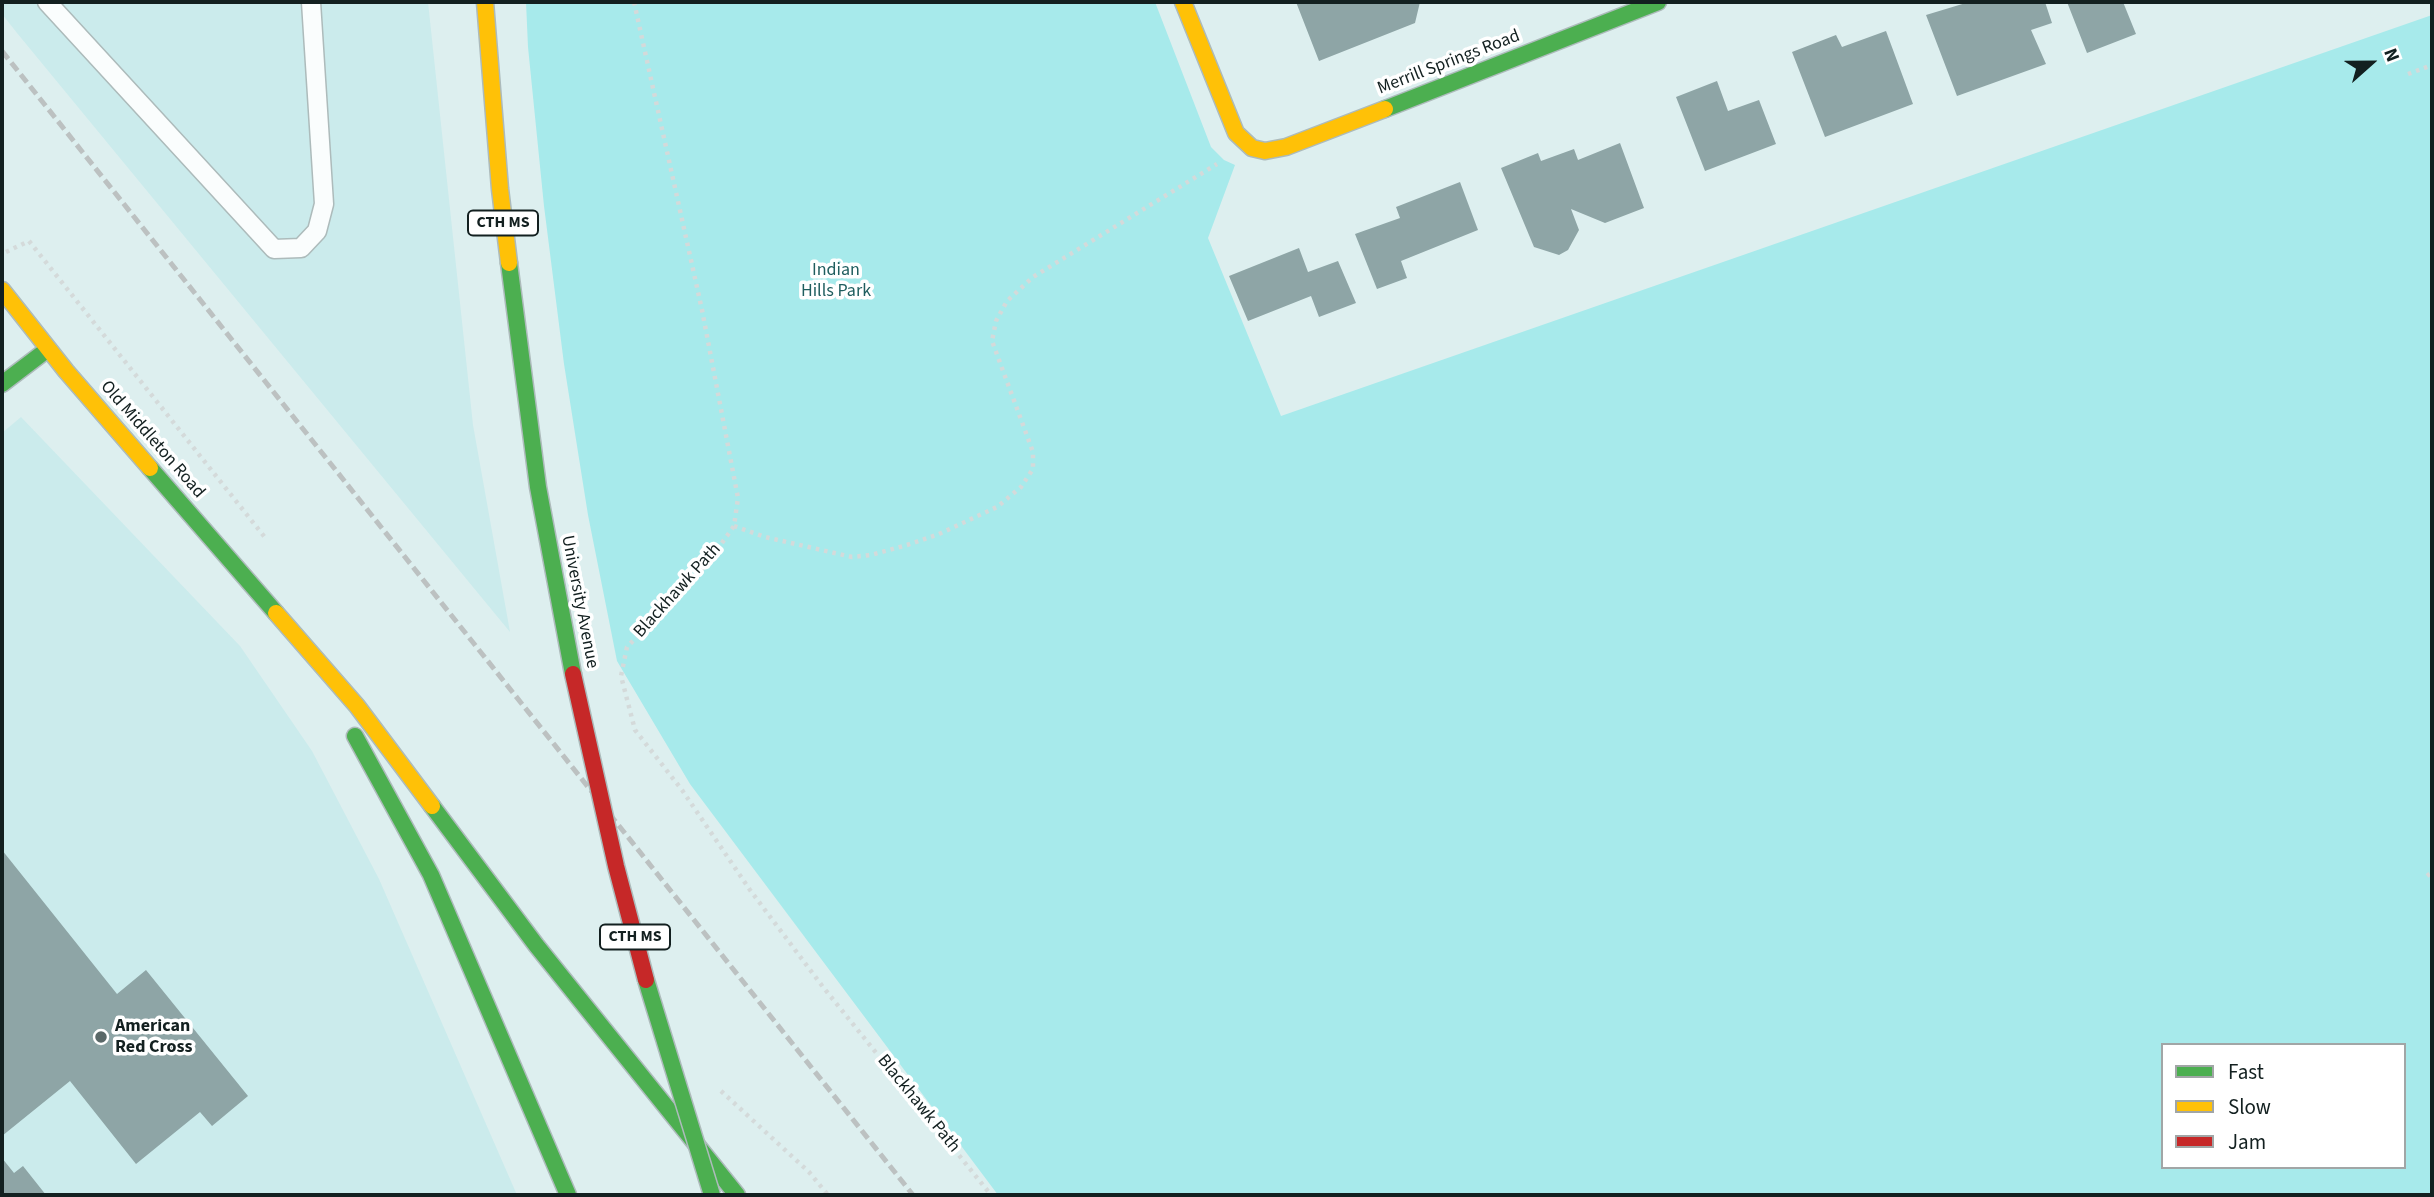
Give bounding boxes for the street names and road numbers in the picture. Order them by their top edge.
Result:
street label: Merrill Springs Road [1375,26,1523,100]
road number: CTH MS [468,210,538,236]
street label: Old Middleton Road [95,377,209,503]
street label: University Avenue [556,534,602,670]
street label: Blackhawk Path [630,539,726,643]
road number: CTH MS [600,925,670,950]
street label: Blackhawk Path [872,1051,964,1157]

